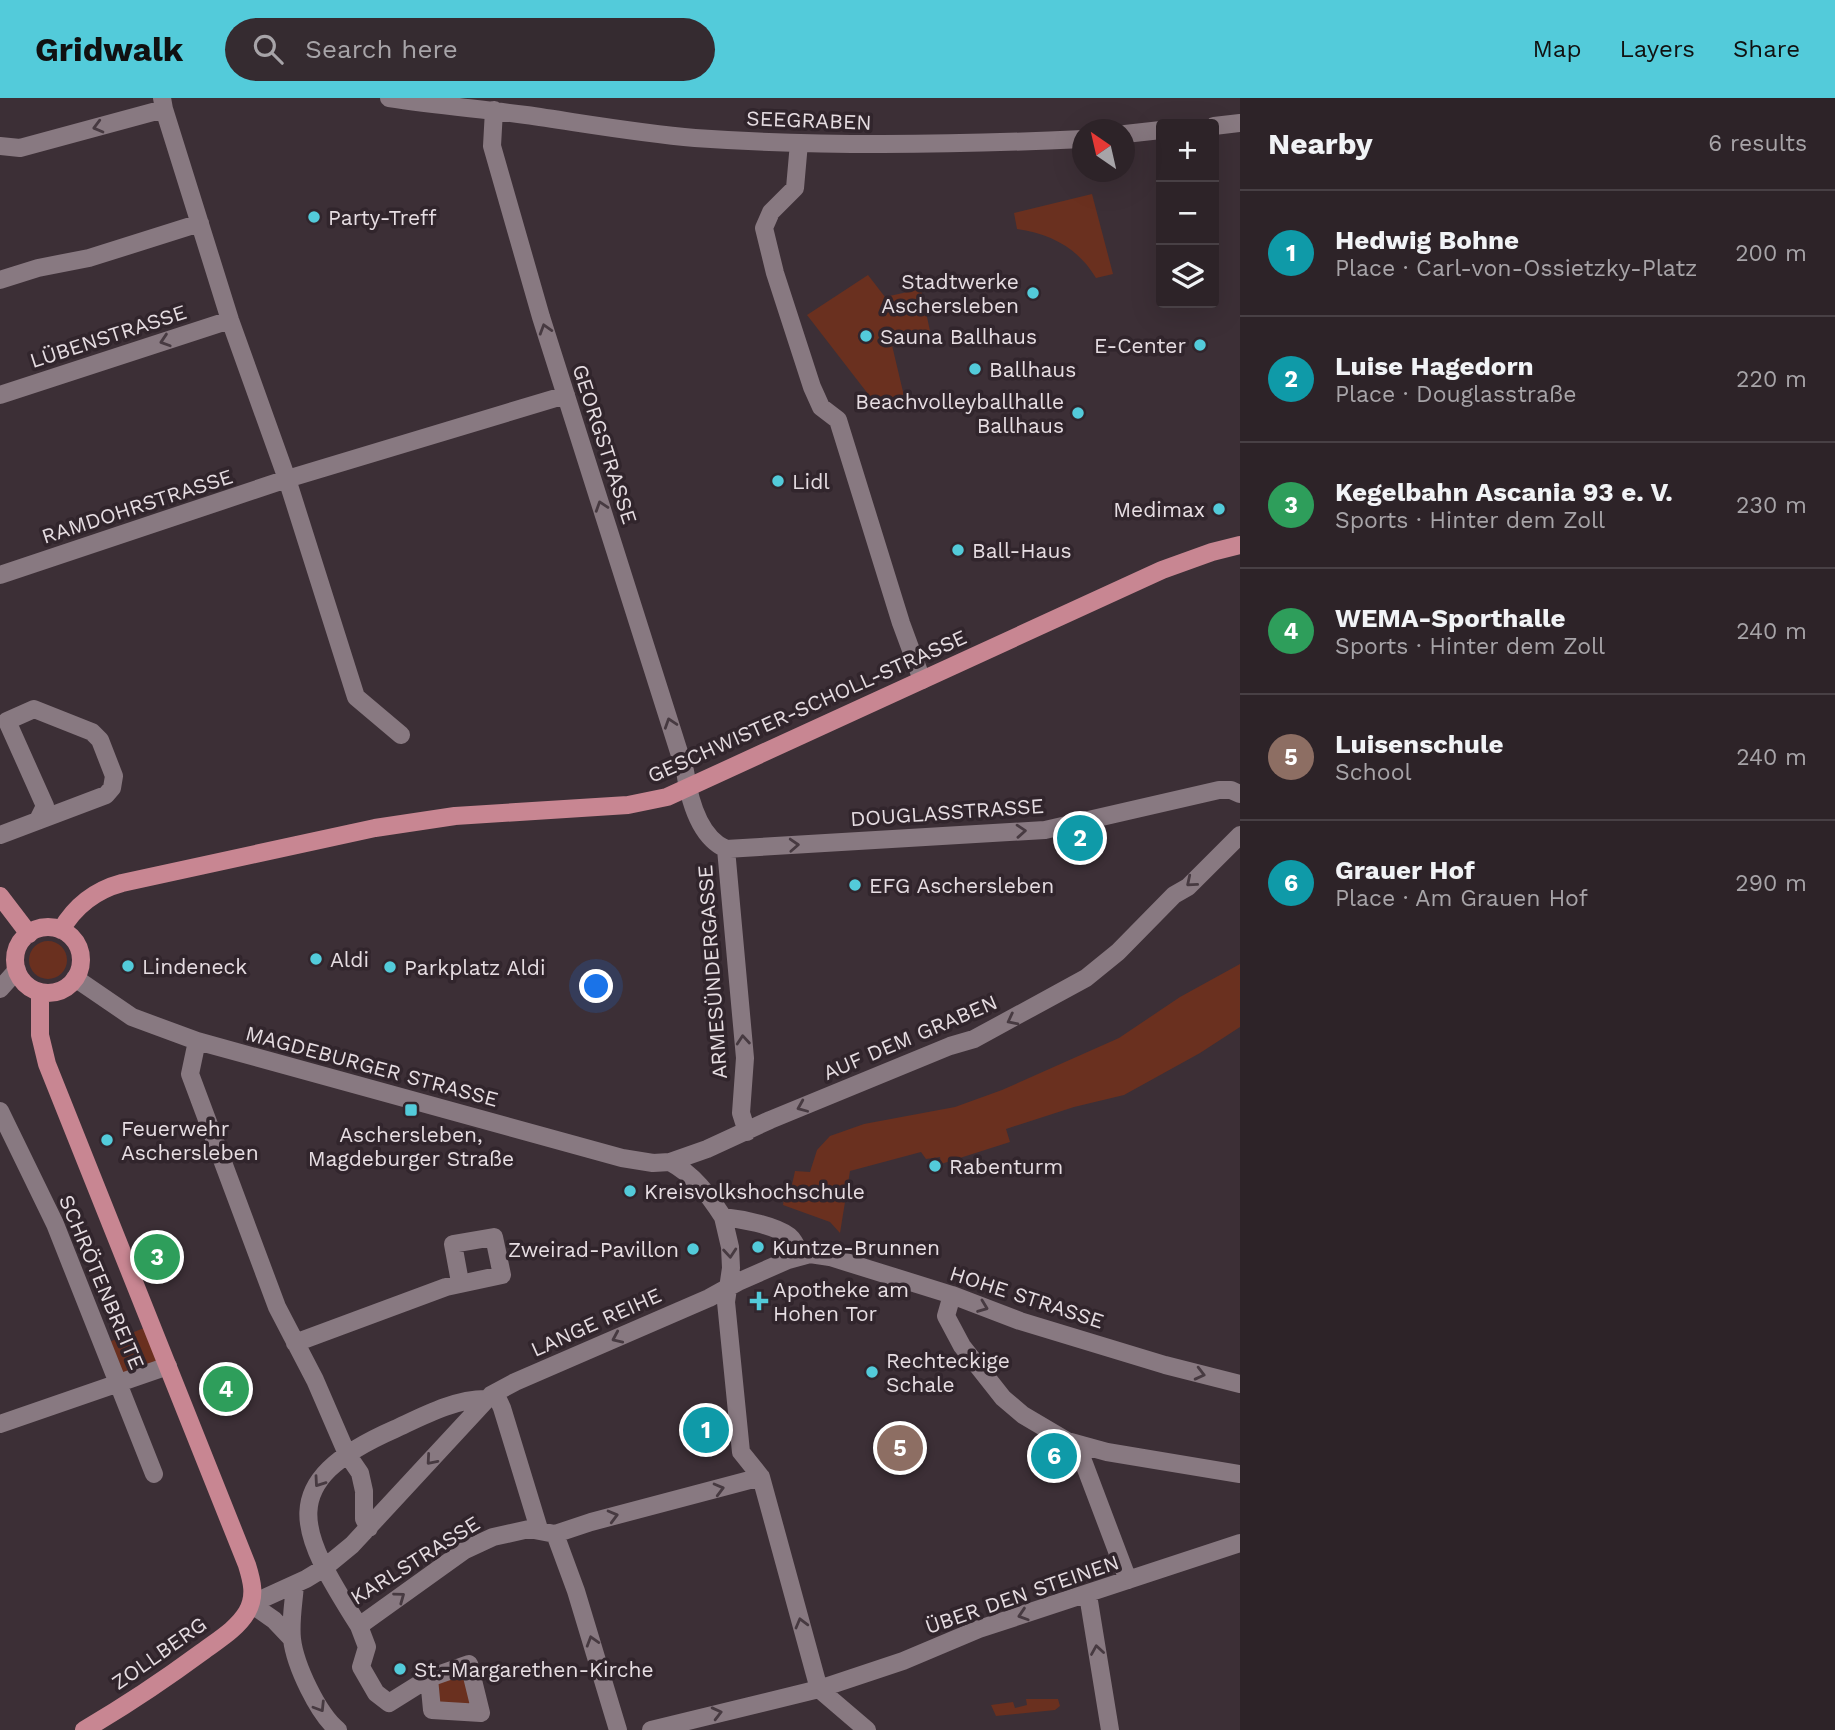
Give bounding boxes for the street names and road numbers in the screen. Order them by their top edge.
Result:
street label: SEEGRABEN [746,105,872,135]
street label: LÜBENSTRASSE [27,299,189,373]
street label: GEORGSTRASSE [567,361,643,527]
street label: RAMDOHRSTRASSE [38,463,236,549]
street label: GESCHWISTER-SCHOLL-STRASSE [644,624,970,788]
street label: DOUGLASSTRASSE [849,793,1045,831]
street label: ARMESÜNDERGASSE [692,864,732,1080]
street label: AUF DEM GRABEN [819,989,1001,1085]
street label: MAGDEBURGER STRASSE [243,1020,501,1112]
street label: SCHRÖTENBREITE [54,1191,150,1373]
street label: HOHE STRASSE [947,1260,1107,1334]
street label: LANGE REIHE [527,1282,665,1362]
street label: KARLSTRASSE [346,1510,484,1610]
street label: ÜBER DEN STEINEN [922,1549,1122,1639]
street label: ZOLLBERG [107,1611,211,1695]

